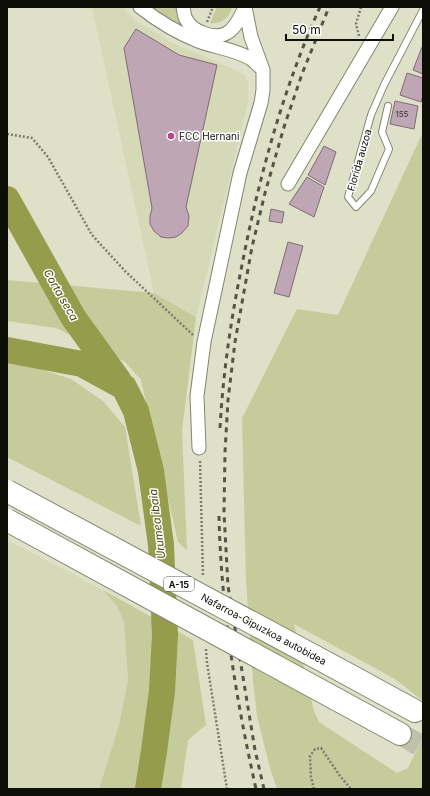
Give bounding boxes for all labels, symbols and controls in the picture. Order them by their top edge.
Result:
scale bar [286,16,393,42]
text: 50 m [292,22,321,37]
house number: 155 [396,109,409,119]
street label: Florida auzoa [344,128,374,192]
place label: FCC Hernani [179,130,239,142]
marker: FCC Hernani [166,131,176,141]
water label: Corta seca [41,267,82,324]
water label: Urumea ibaia [146,488,168,560]
road number: A-15 [164,577,194,591]
street label: Nafarroa-Gipuzkoa autobidea [199,591,329,667]

